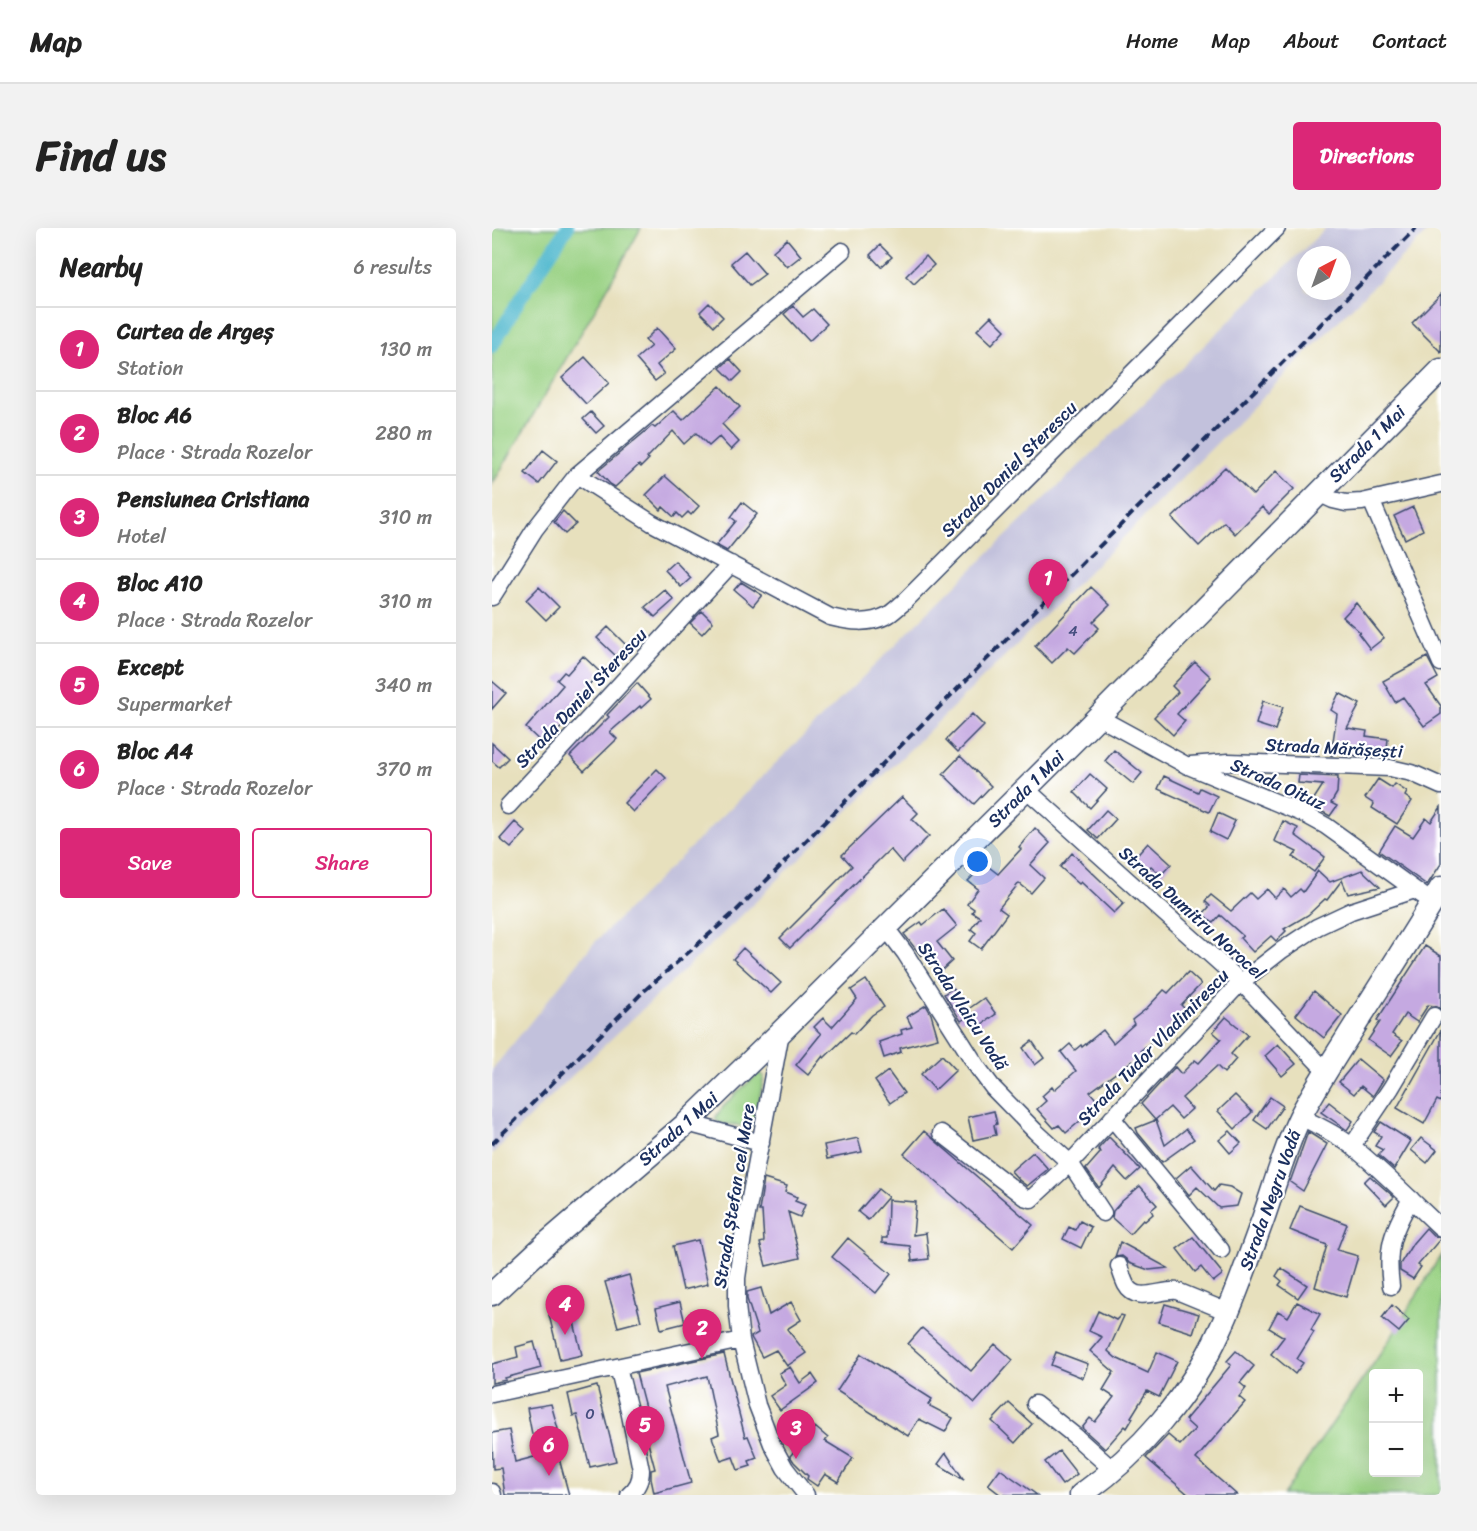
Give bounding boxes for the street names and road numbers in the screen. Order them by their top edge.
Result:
street label: Strada Daniel Sterescu [933,393,1085,545]
street label: Strada 1 Mai [1320,397,1414,491]
street label: Strada Daniel Sterescu [507,620,655,776]
street label: Strada Mărășești [1264,728,1405,768]
street label: Strada 1 Mai [979,742,1073,836]
street label: Strada Oituz [1225,749,1331,819]
street label: Strada Dumitru Norocel [1111,838,1274,989]
street label: Strada Vlaicu Vodă [909,935,1017,1078]
street label: Strada Tudor Vladimirescu [1069,960,1237,1133]
street label: Strada 1 Mai [630,1083,727,1174]
street label: Strada Ștefan cel Mare [704,1101,764,1291]
street label: Strada Negru Vodă [1230,1124,1311,1275]

